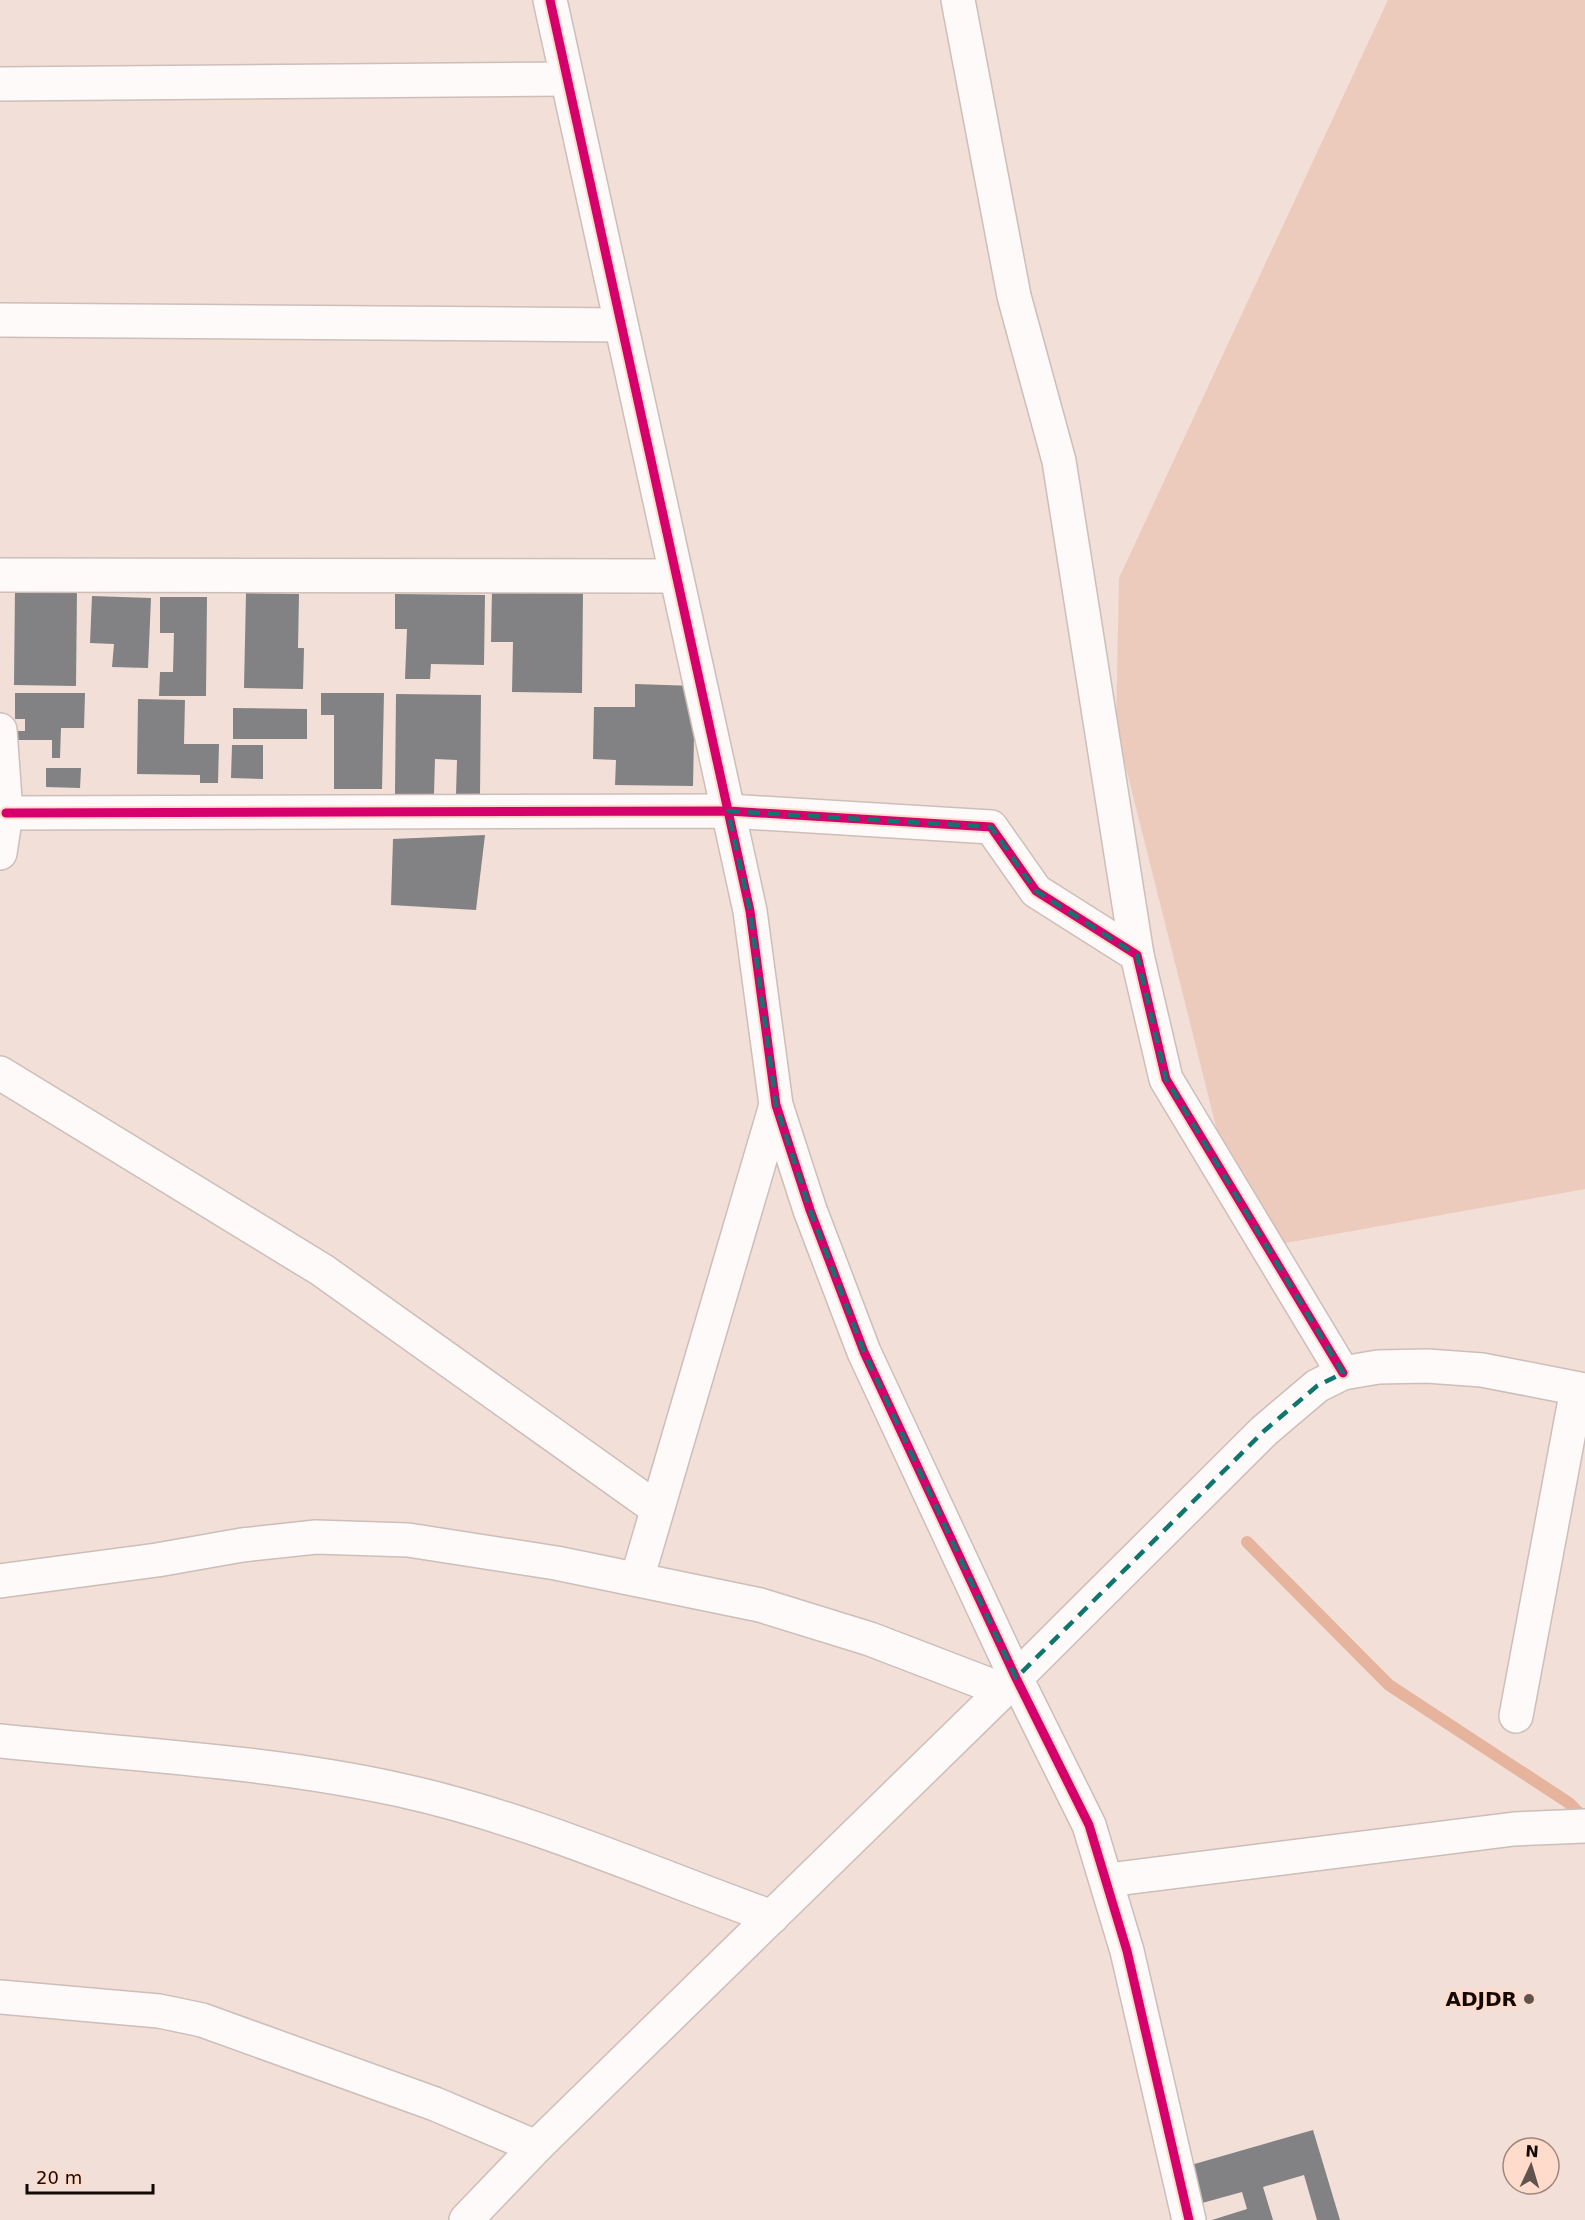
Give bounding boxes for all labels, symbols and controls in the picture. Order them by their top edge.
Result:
place label: ADJDR [1445,1987,1517,2011]
marker: ADJDR [1522,1992,1536,2006]
north arrow [1501,2136,1561,2196]
text: N [1525,2142,1539,2161]
scale bar [27,2157,153,2195]
text: 20 m [36,2167,82,2188]

